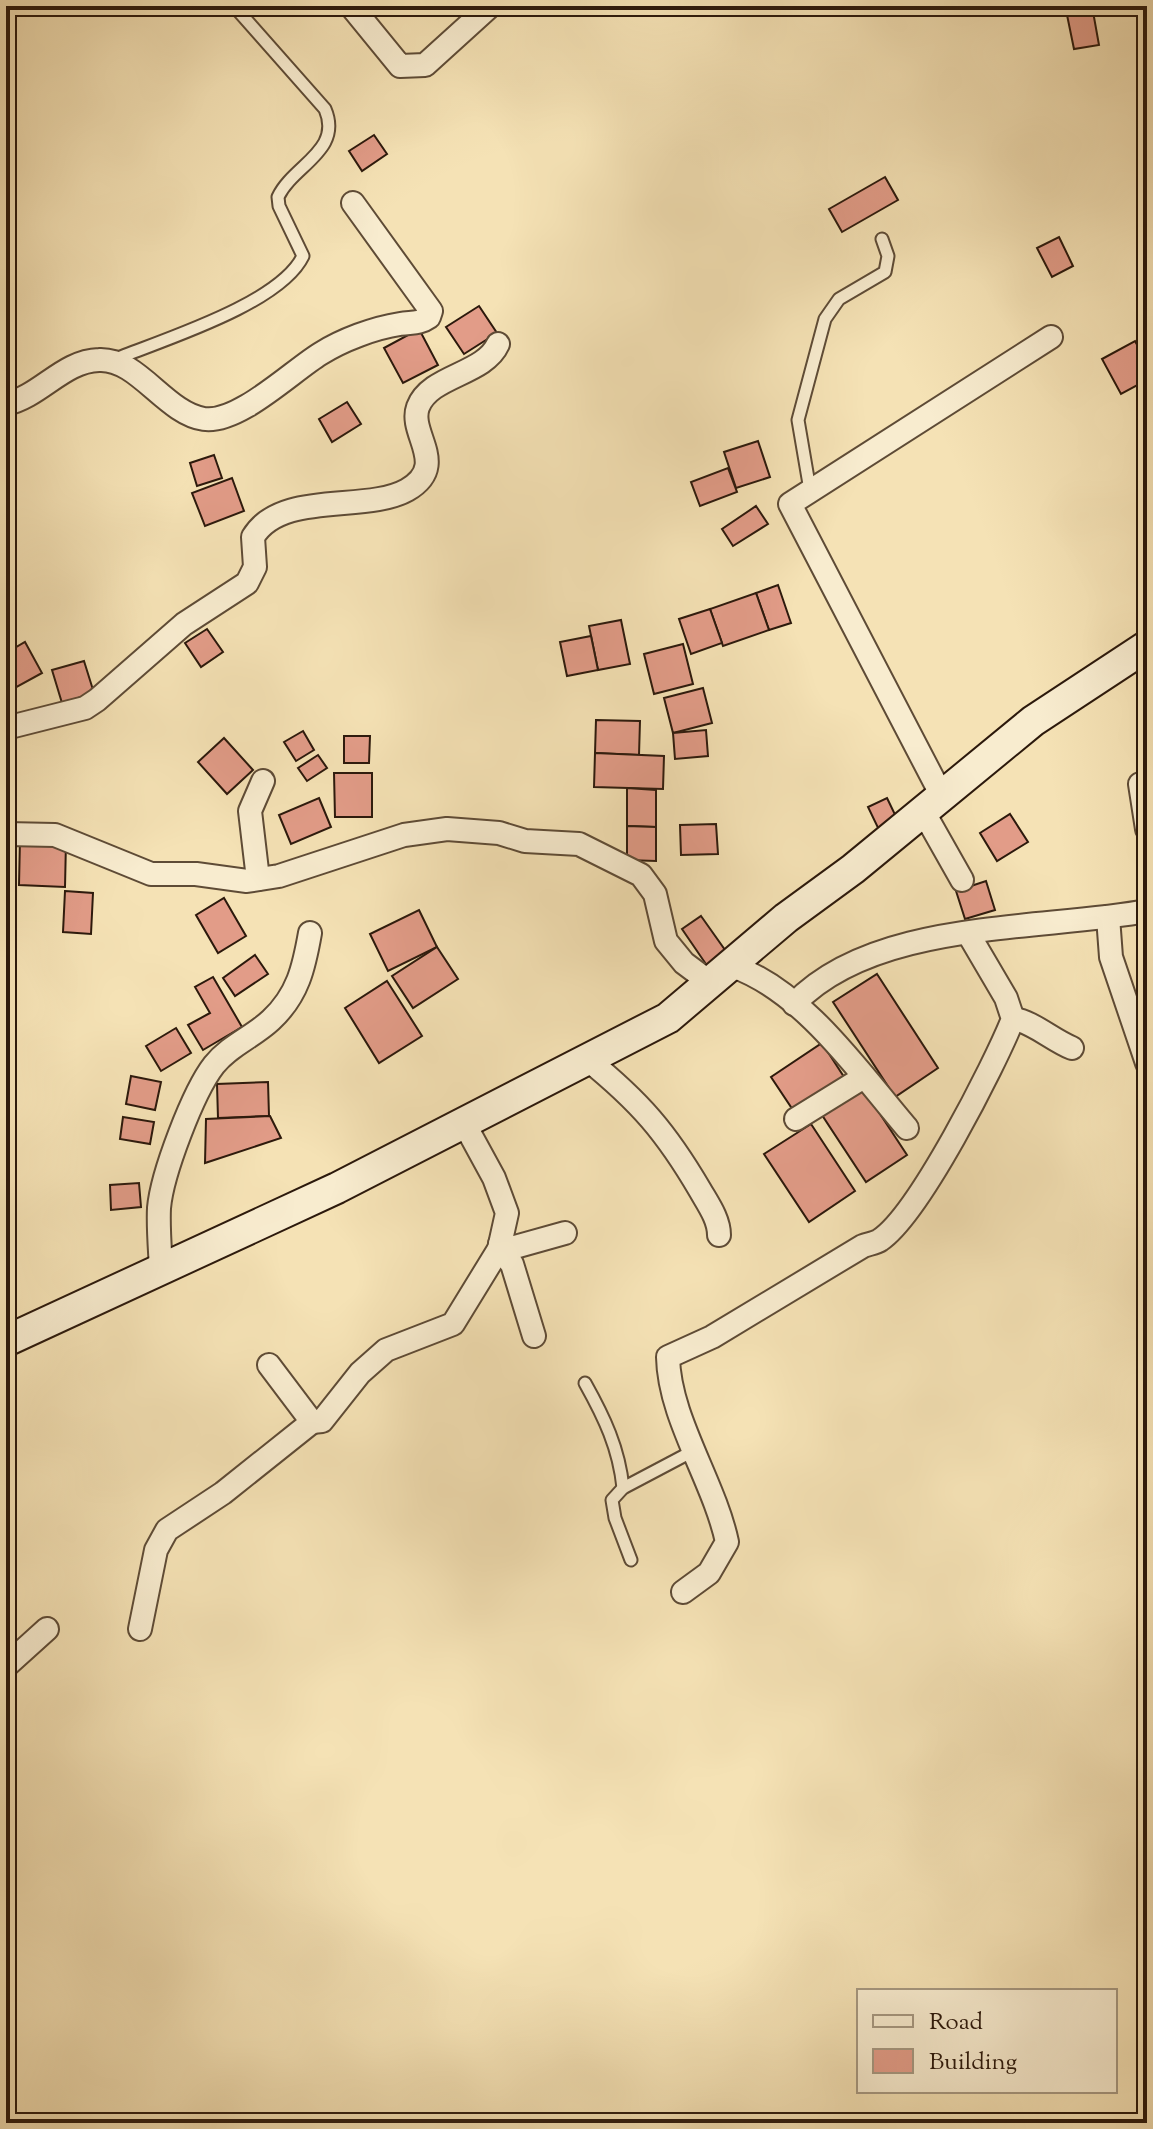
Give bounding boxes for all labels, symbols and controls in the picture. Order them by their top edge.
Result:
legend [857,1989,1117,2093]
text: Road [929,2006,983,2040]
text: Building [929,2046,1018,2080]

